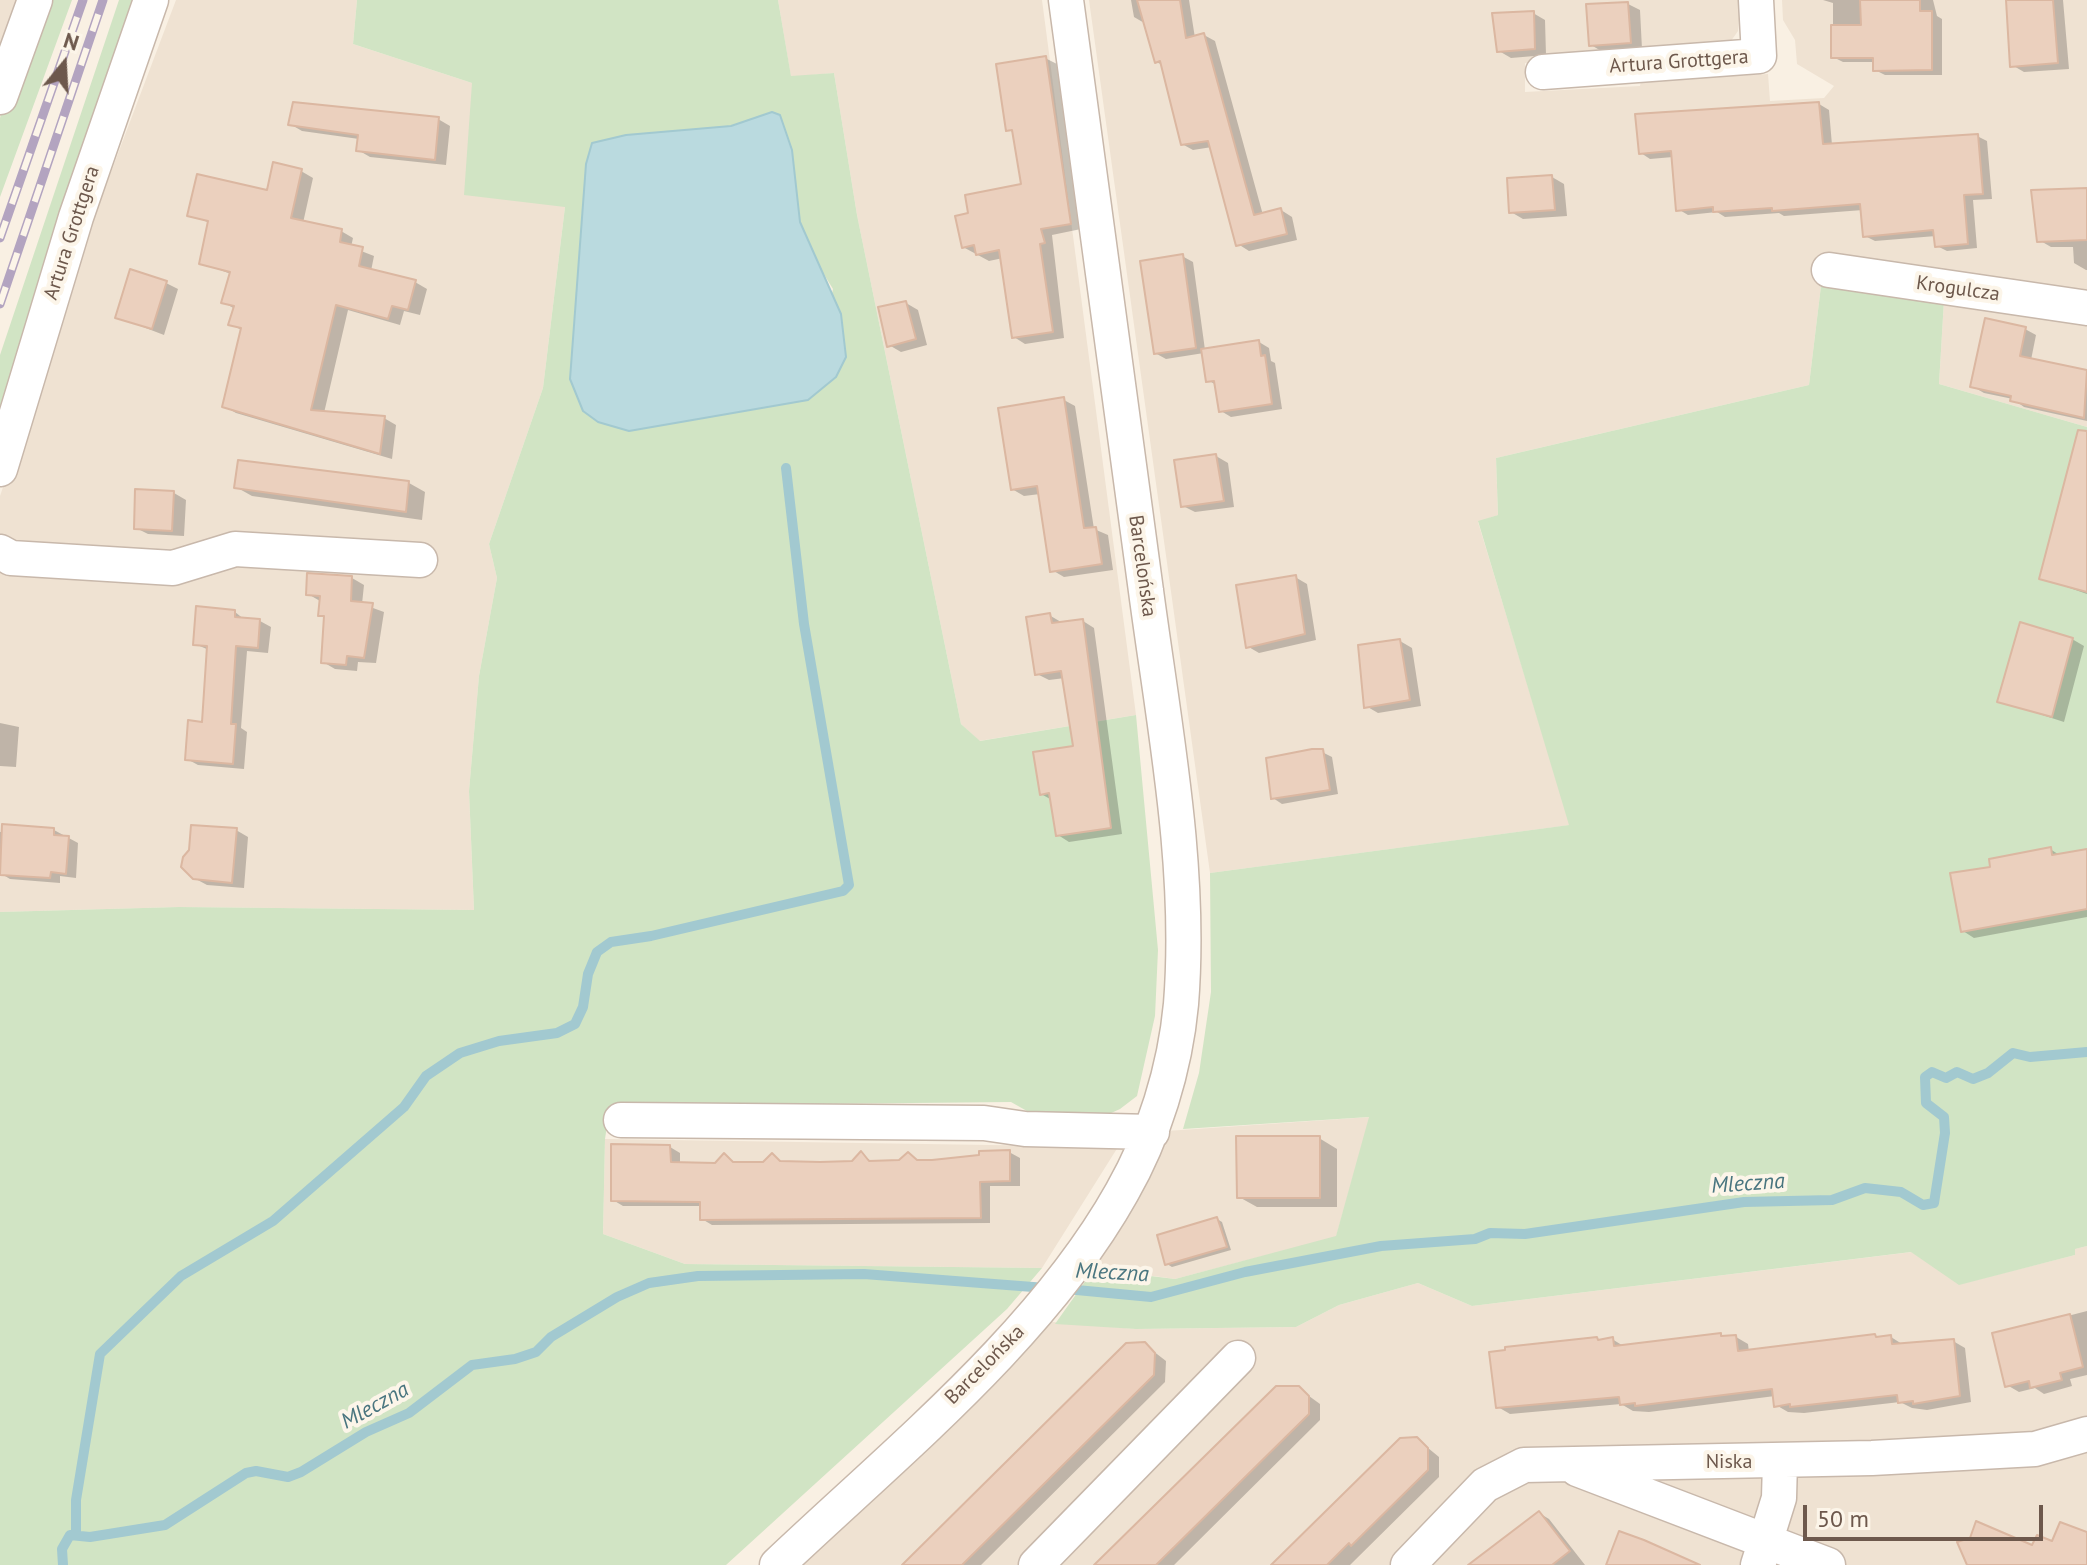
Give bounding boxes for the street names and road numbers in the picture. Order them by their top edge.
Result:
street label: Artura Grottgera [1609,45,1749,79]
street label: Artura Grottgera [39,163,105,303]
street label: Krogulcza [1915,271,2001,307]
street label: Barcelońska [1123,514,1161,618]
street label: Barcelońska [940,1320,1030,1410]
street label: Niska [1706,1450,1752,1474]

